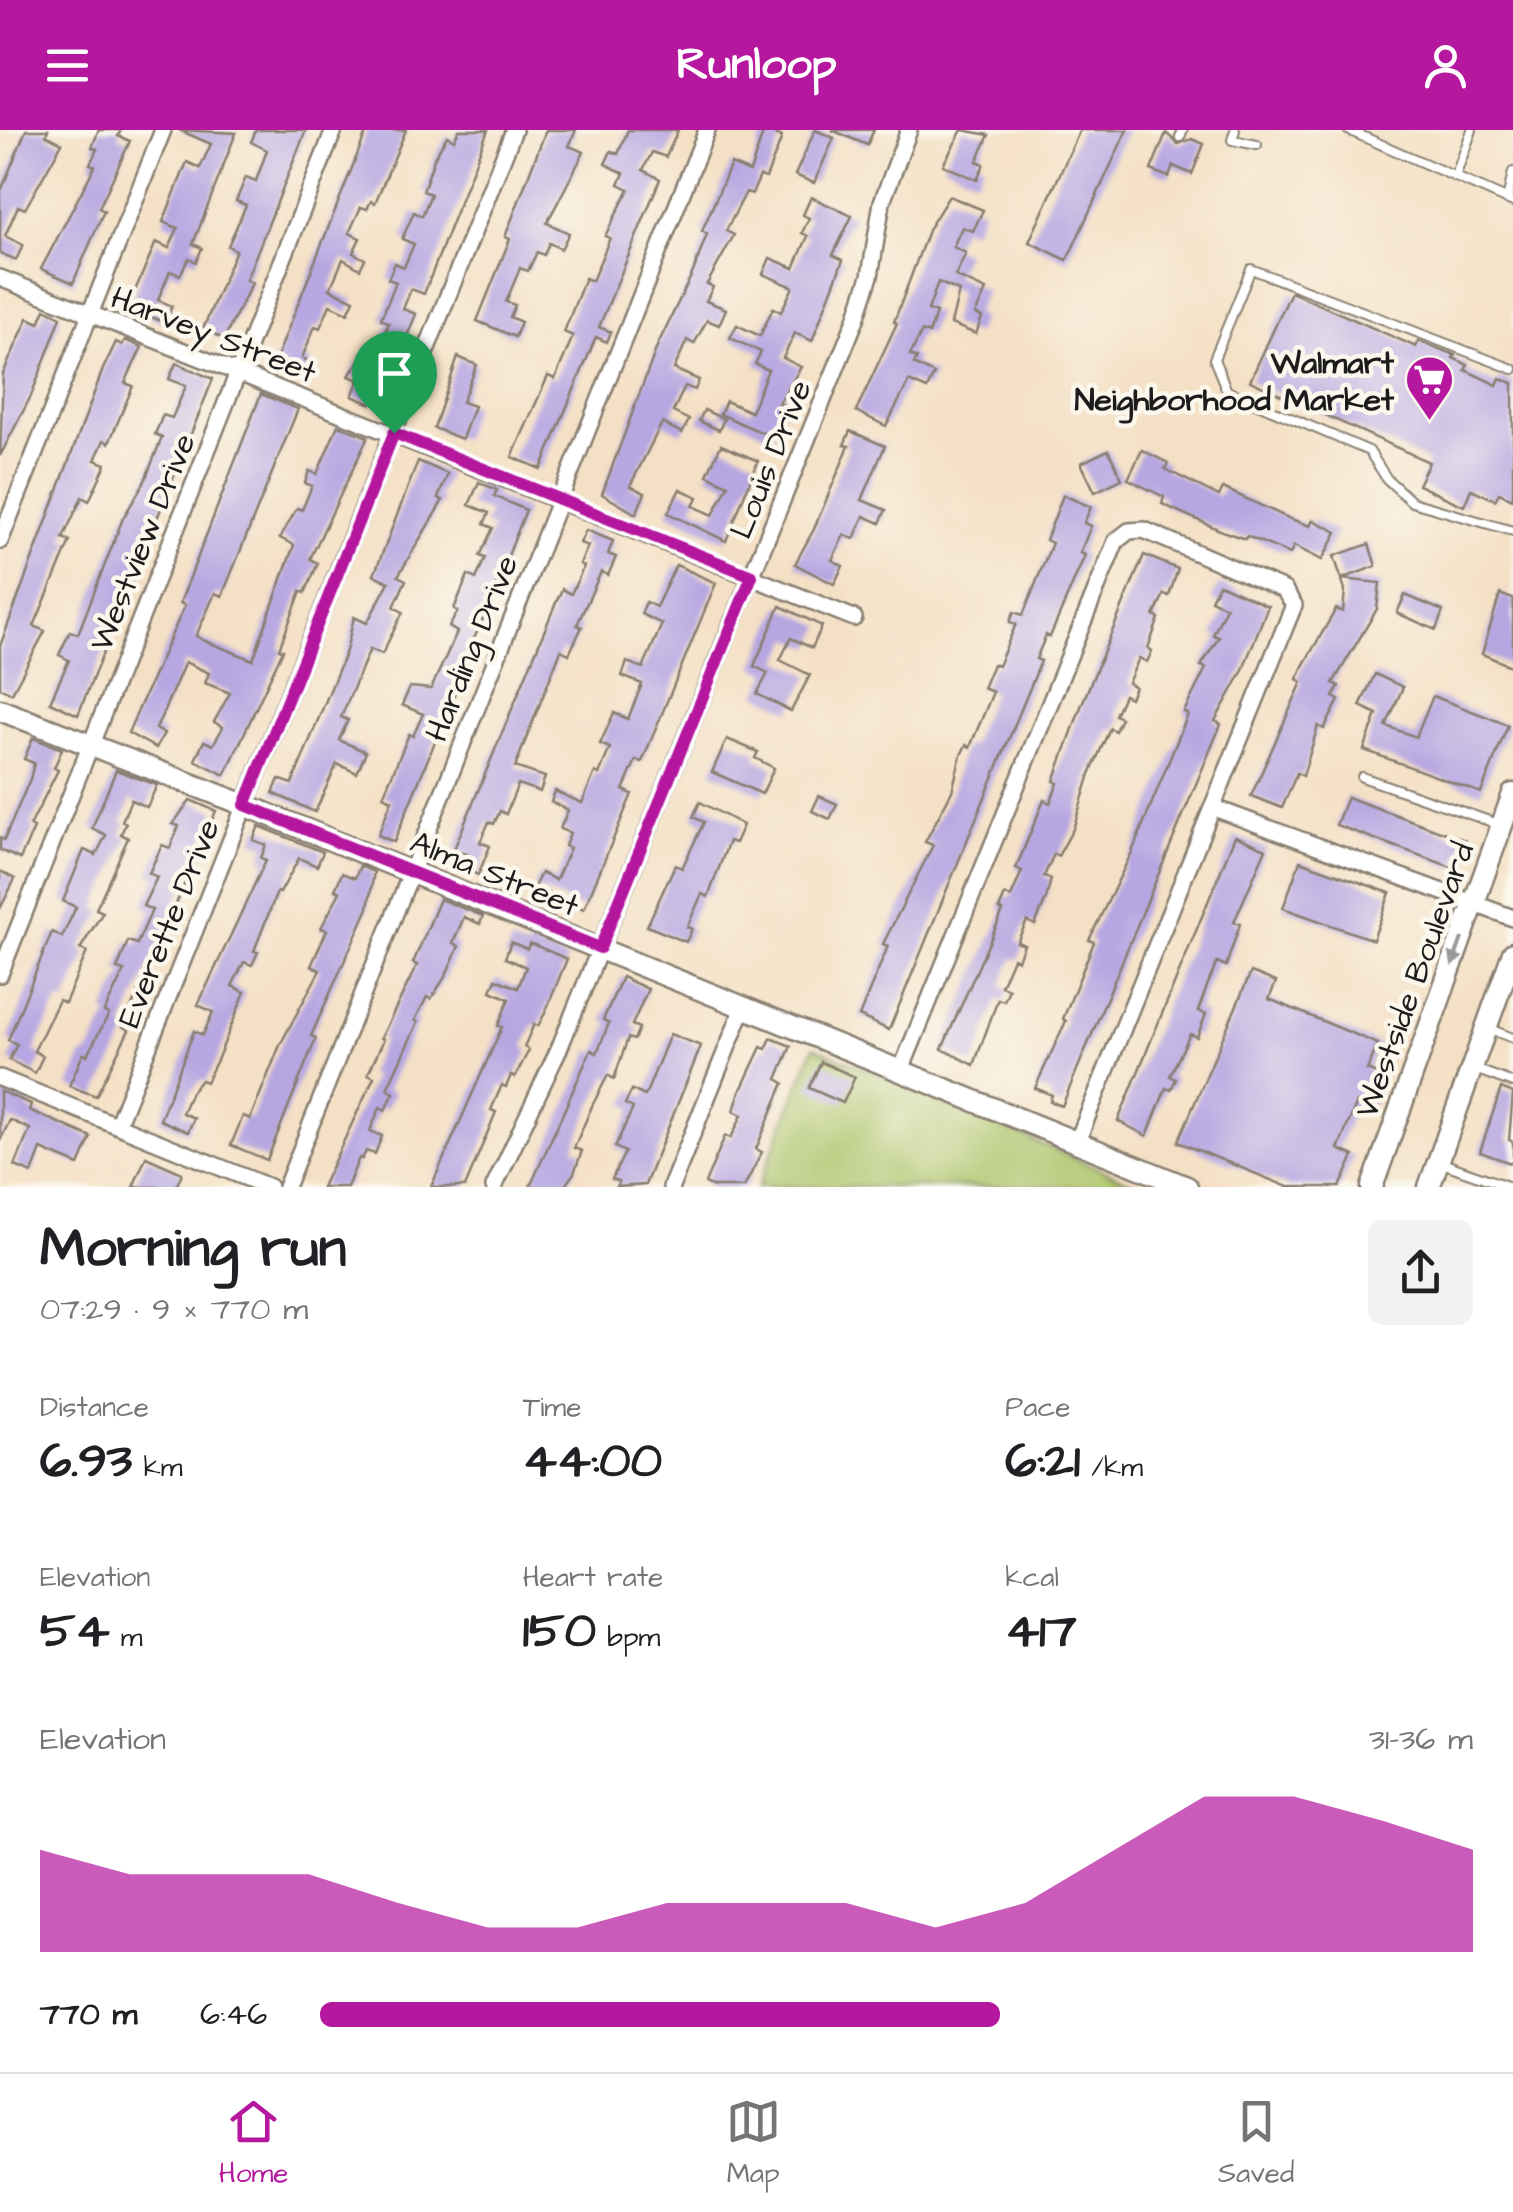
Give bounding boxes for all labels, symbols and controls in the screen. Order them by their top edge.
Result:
text: Runloop [676,34,837,96]
icon: menu [40,38,95,93]
icon: person [1418,38,1473,93]
street label: Harvey Street [104,276,323,395]
pin [352,331,437,434]
place label: Walmart Neighborhood Market [1074,341,1395,424]
icon: arrive [367,346,422,401]
supermarket icon: Walmart Neighborhood Market [1403,354,1455,422]
street label: Louis Drive [719,374,824,546]
street label: Westview Drive [79,427,208,658]
street label: Harding Drive [415,549,530,748]
street label: Everette Drive [107,813,232,1034]
street label: Alma Street [403,820,586,929]
street label: Westside Boulevard [1345,837,1486,1125]
one-way arrow [1449,937,1464,967]
text: Morning run [40,1211,346,1287]
button: share [1368,1220,1473,1325]
text: 07:29 · 9 × 770 m [40,1287,308,1332]
text: Distance [40,1388,149,1427]
text: Time [523,1388,581,1427]
text: Pace [1005,1388,1070,1427]
text: 6.93 [40,1427,132,1496]
text: 44:00 [523,1427,662,1496]
text: 6:21 [1005,1427,1080,1496]
text: km [132,1448,183,1487]
text: /km [1080,1448,1143,1487]
text: Elevation [40,1558,150,1597]
text: Heart rate [523,1558,663,1597]
text: kcal [1005,1558,1059,1597]
text: 54 [40,1597,109,1666]
text: 150 [523,1597,596,1666]
text: 417 [1005,1597,1077,1666]
text: m [109,1618,142,1657]
text: bpm [596,1618,660,1657]
text: Elevation [40,1717,166,1762]
text: 31–36 m [1369,1717,1473,1762]
text: 770 m [40,1992,137,2037]
text: 6:46 [200,1992,267,2037]
tab: Home [219,2094,288,2193]
tab: Map [726,2094,781,2193]
tab: Saved [1218,2094,1294,2193]

